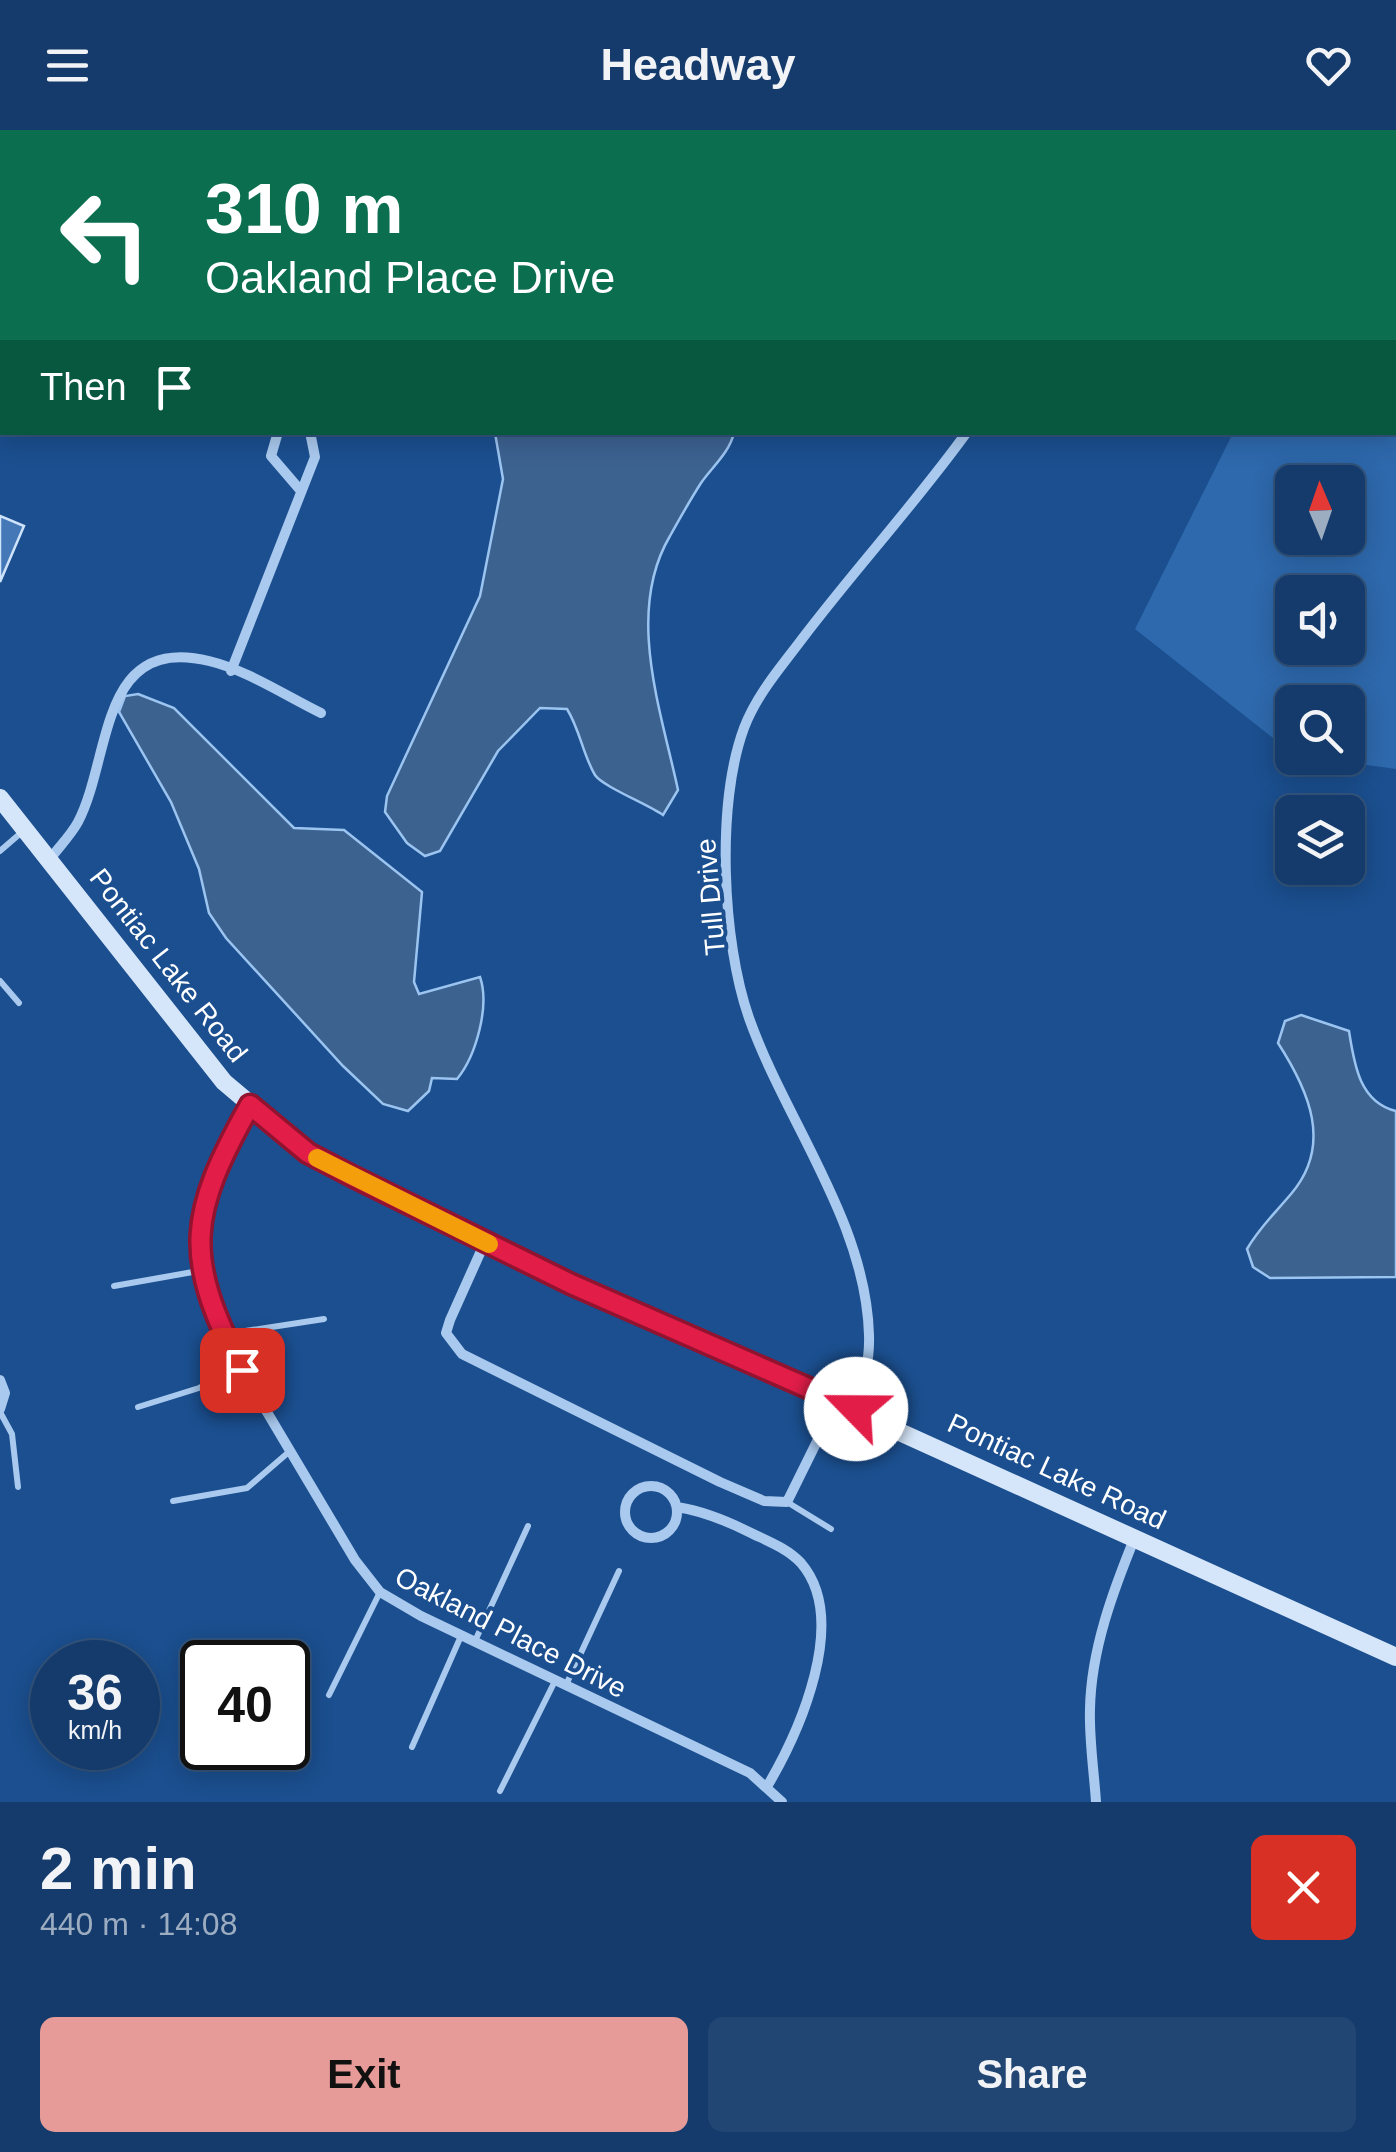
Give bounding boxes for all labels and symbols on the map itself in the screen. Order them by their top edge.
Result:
north arrow [1275,465,1365,555]
street label: Tull Drive [690,837,731,957]
street label: Pontiac Lake Road [84,863,254,1068]
pin [200,1328,285,1413]
position arrow [804,1357,908,1461]
street label: Pontiac Lake Road [943,1407,1171,1535]
street label: Oakland Place Drive [390,1561,632,1704]
speed limit sign: 40 [180,1640,310,1770]

